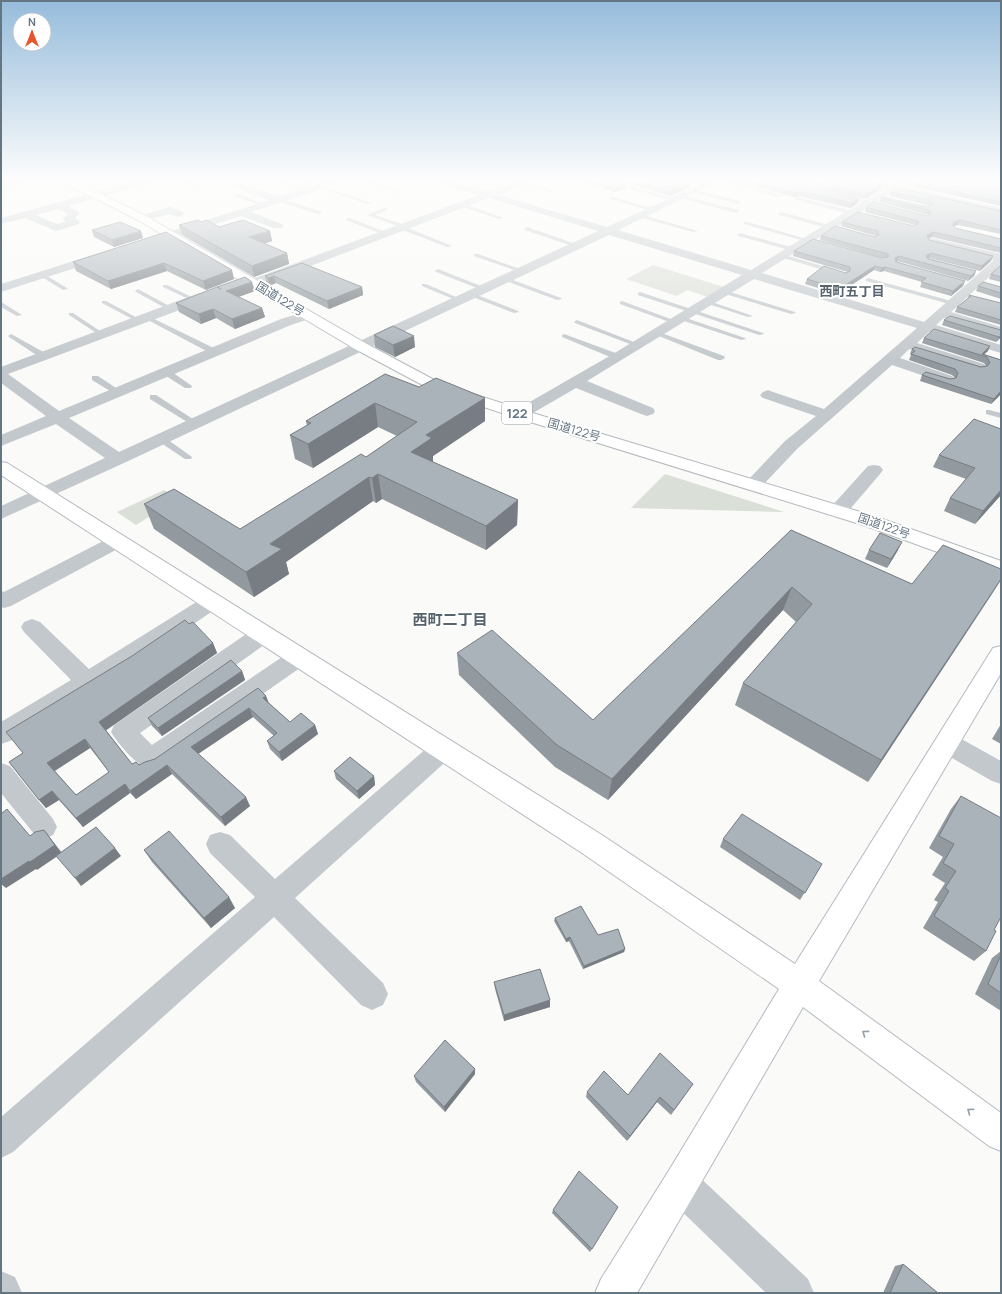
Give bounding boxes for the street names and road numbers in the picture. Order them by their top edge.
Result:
street label: 国道122号 [253,277,308,320]
road number: 122 [502,402,532,424]
street label: 国道122号 [546,414,603,445]
street label: 国道122号 [856,509,913,542]

